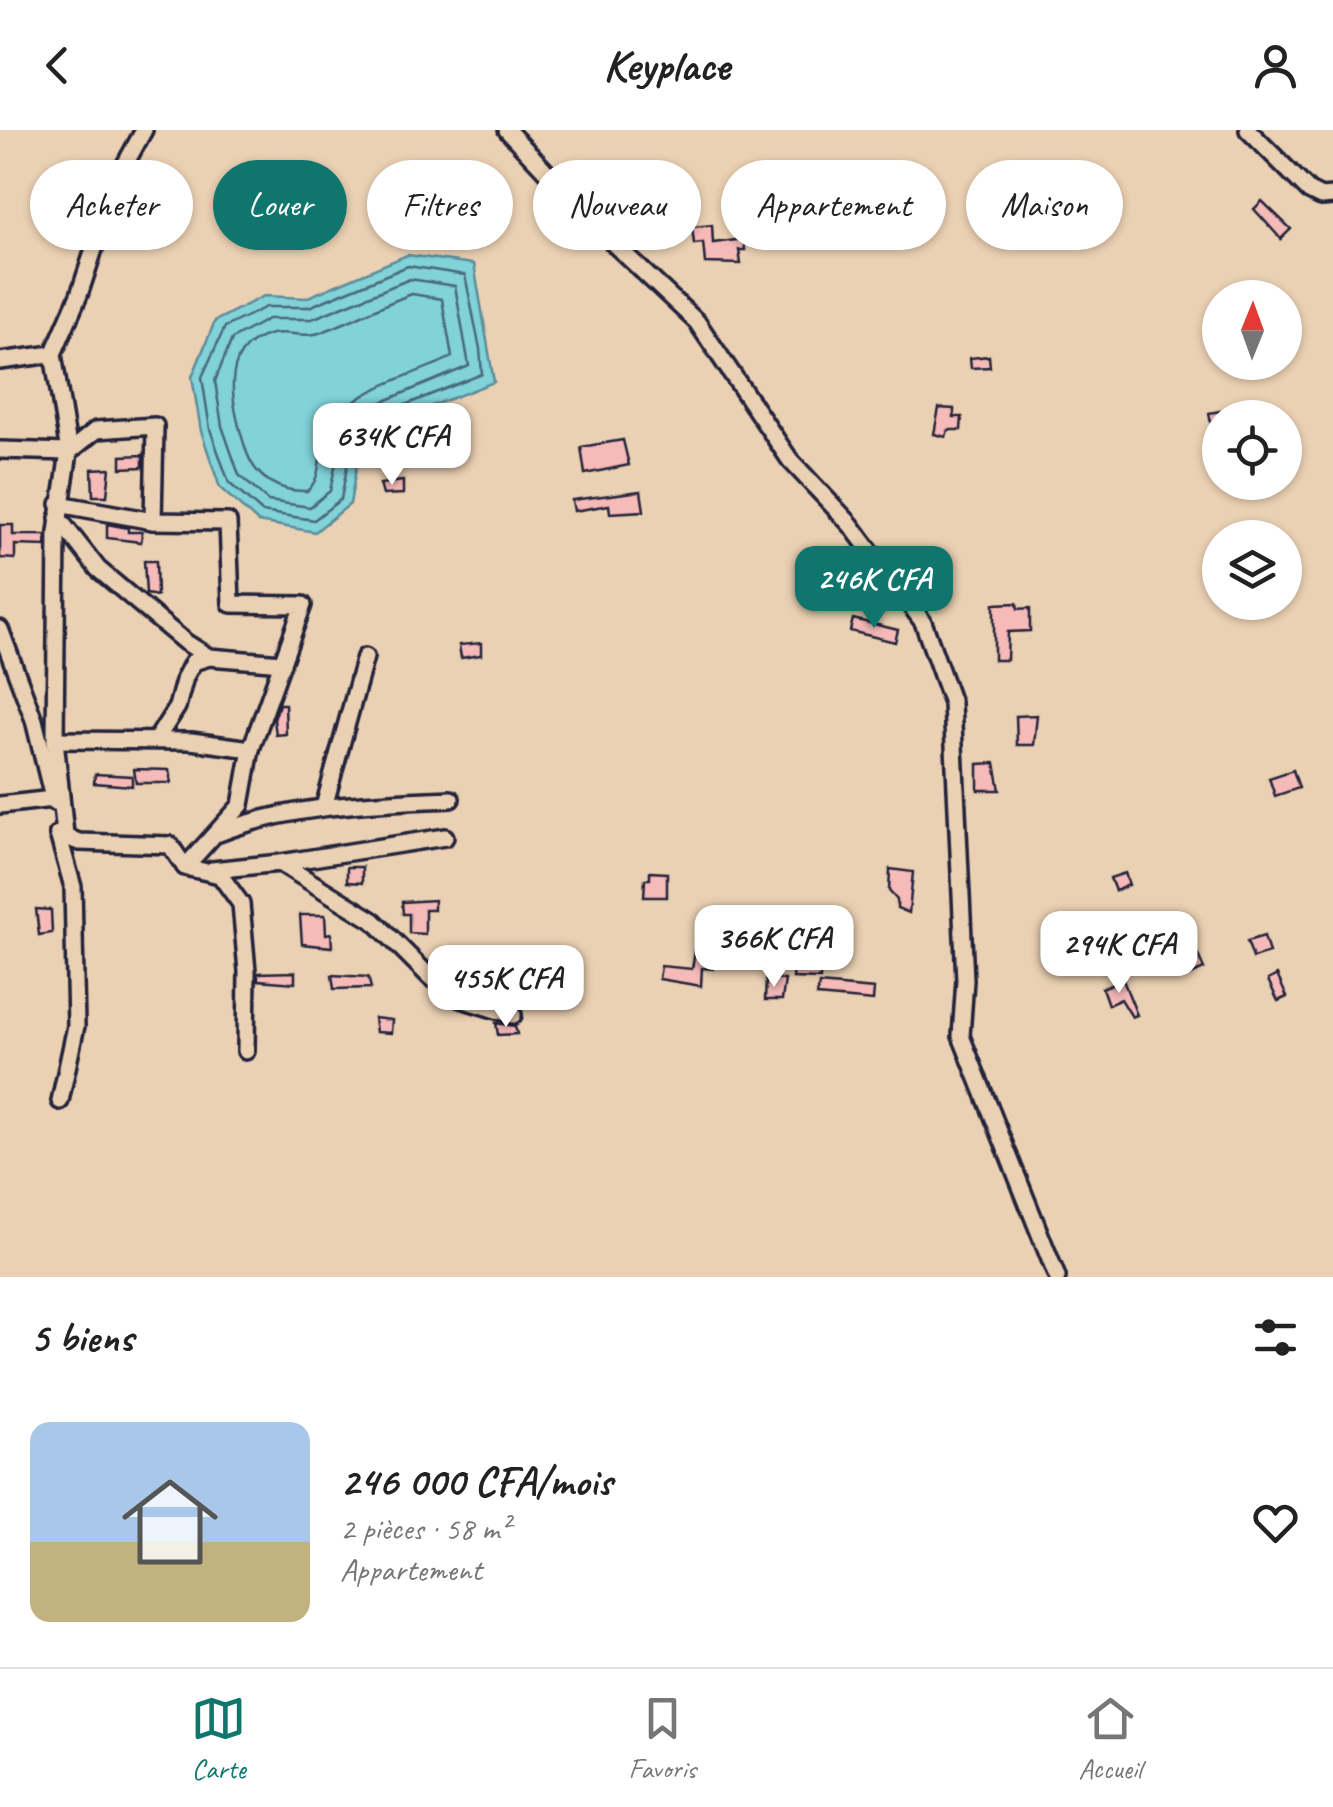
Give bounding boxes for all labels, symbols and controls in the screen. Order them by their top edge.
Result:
text: Keyplace [603,37,730,94]
icon: back [30,38,85,93]
icon: person [1248,38,1303,93]
chip: Acheter [30,160,193,250]
chip: Louer [213,160,347,250]
chip: Filtres [367,160,513,250]
chip: Nouveau [533,160,701,250]
chip: Appartement [721,160,946,250]
chip: Maison [966,160,1123,250]
north arrow [1202,280,1302,380]
map controls [1202,280,1302,620]
button: locate [1202,400,1302,500]
pin: 634K CFA [289,403,495,488]
text: 634K CFA [335,415,449,456]
button: layers [1202,520,1302,620]
pin: 246K CFA [771,546,977,631]
text: 246K CFA [817,558,931,599]
pin: 366K CFA [671,905,877,990]
pin: 294K CFA [1016,911,1222,996]
text: 366K CFA [717,917,831,958]
text: 294K CFA [1062,923,1176,964]
pin: 455K CFA [403,945,609,1030]
text: 455K CFA [450,957,562,998]
icon: filters [1248,1310,1303,1365]
text: 5 biens [30,1311,133,1364]
text: 246 000 CFA/mois [340,1455,612,1508]
icon: home [110,1462,230,1582]
icon: heart [1248,1495,1303,1550]
text: 2 pièces · 58 m² [340,1508,509,1549]
text: Appartement [340,1549,482,1590]
tab: Carte [191,1691,246,1786]
tab: Favoris [629,1691,696,1786]
tab: Accueil [1079,1691,1142,1786]

